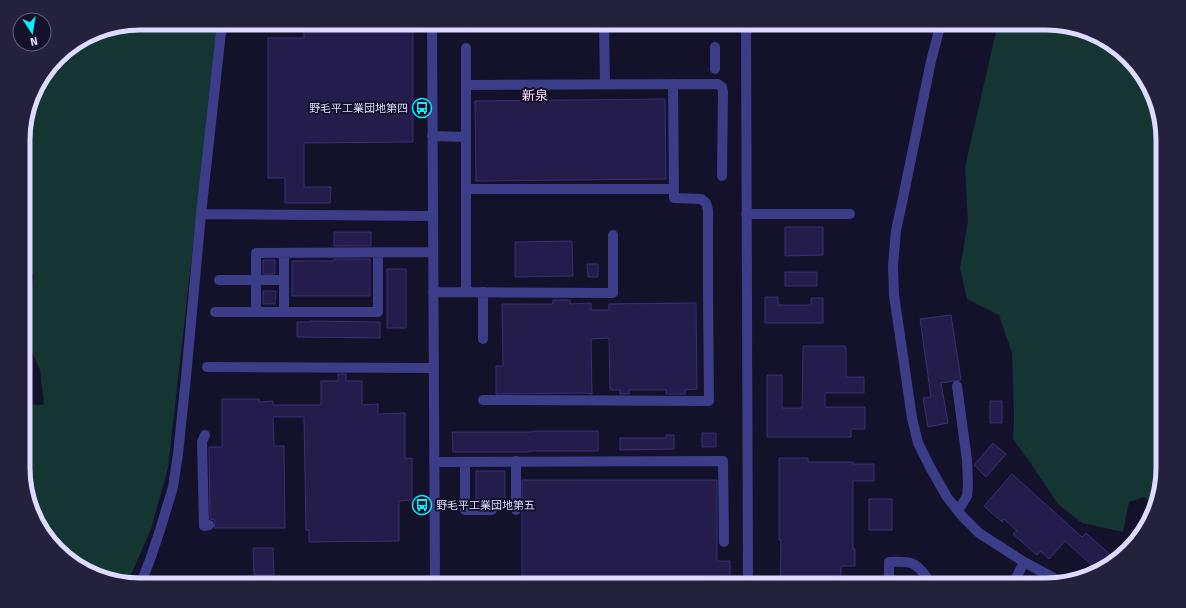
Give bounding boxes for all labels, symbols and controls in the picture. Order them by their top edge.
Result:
north arrow [12,12,52,52]
text: N [29,34,39,48]
district label: 新泉 [522,88,548,103]
bus stop icon: 野毛平工業団地第四 [411,97,433,119]
place label: 野毛平工業団地第四 [309,102,408,115]
bus stop icon: 野毛平工業団地第五 [411,494,433,516]
place label: 野毛平工業団地第五 [436,499,535,512]

